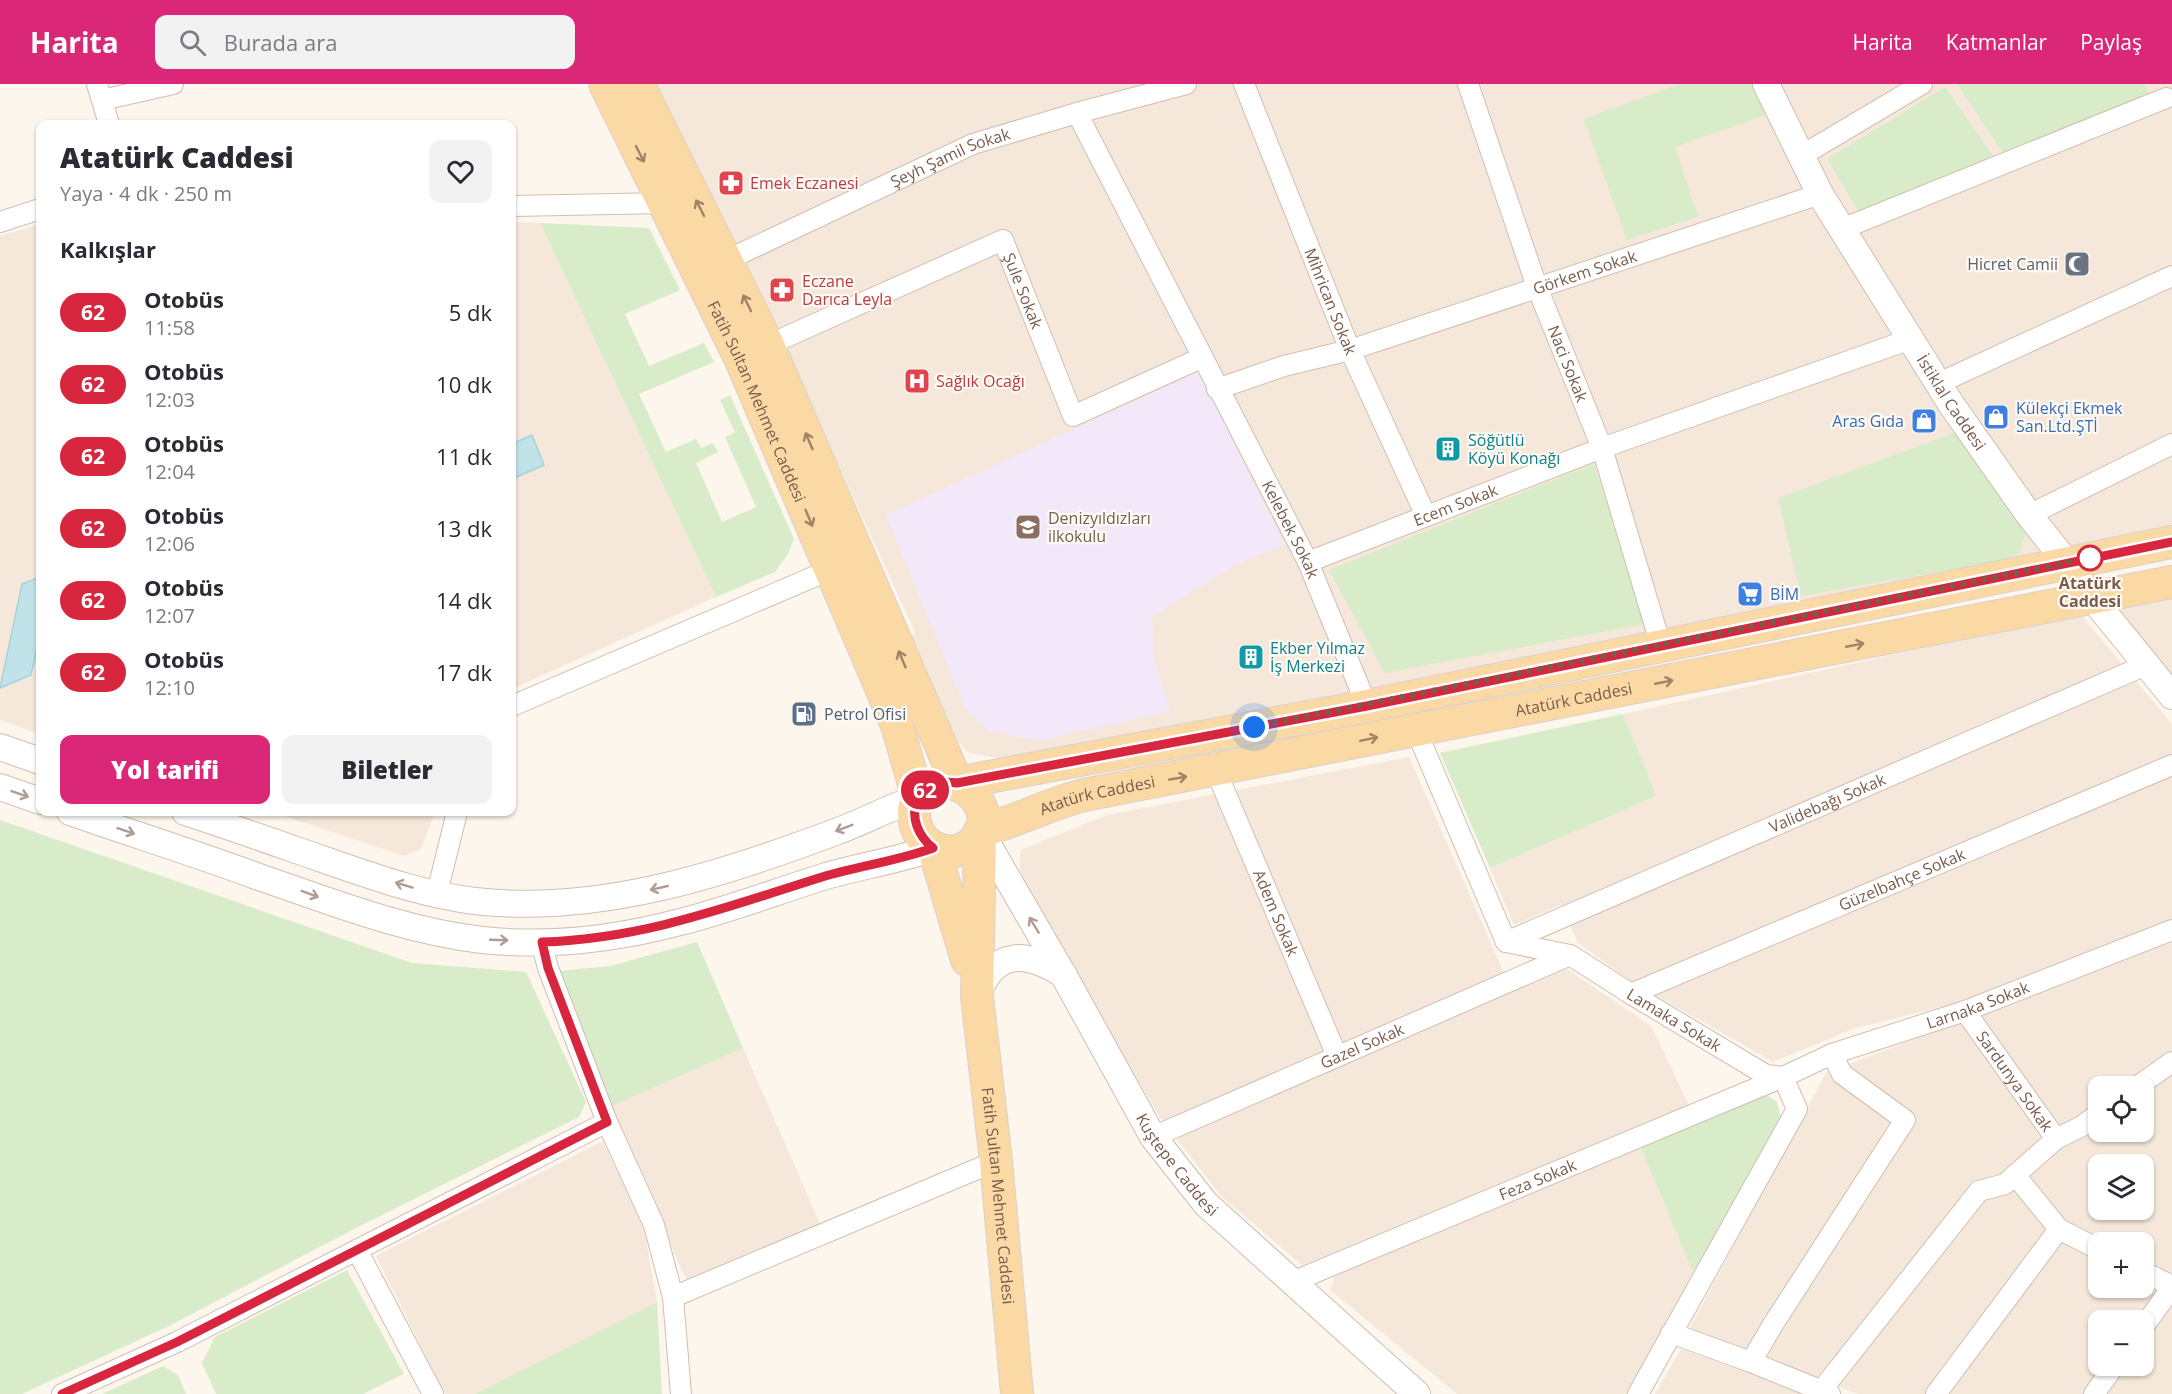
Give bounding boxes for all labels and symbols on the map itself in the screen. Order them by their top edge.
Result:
street label: Şeyh Şamil Sokak [887,122,1013,192]
one-way arrow [635,144,647,162]
pharmacy icon: Emek Eczanesi [716,168,746,198]
place label: Emek Eczanesi [750,172,859,194]
one-way arrow [694,199,706,217]
street label: Görkem Sokak [1530,244,1640,300]
street label: Mihrican Sokak [1299,245,1362,359]
mosque icon: Hicret Camii [2062,249,2092,279]
street label: Şule Sokak [998,250,1048,332]
place label: Hicret Camii [1967,253,2058,275]
place label: Eczane Darıca Leyla [802,270,892,310]
pharmacy icon: Eczane Darıca Leyla [767,275,797,305]
one-way arrow [741,294,753,312]
street label: Fatih Sultan Mehmet Caddesi [702,297,811,505]
street label: Naci Sokak [1543,322,1593,406]
street label: İstiklal Caddesi [1912,350,1991,455]
hospital icon: Sağlık Ocağı [902,366,932,396]
place label: Sağlık Ocağı [936,370,1025,392]
place label: Külekçi Ekmek San.Ltd.ŞTİ [2016,397,2123,437]
shop icon: Külekçi Ekmek San.Ltd.ŞTİ [1981,402,2011,432]
shop icon: Aras Gıda [1909,406,1939,436]
place label: Aras Gıda [1832,410,1904,432]
place label: Söğütlü Köyü Konağı [1468,429,1560,469]
one-way arrow [803,433,814,451]
building icon: Söğütlü Köyü Konağı [1433,434,1463,464]
street label: Kelebek Sokak [1257,476,1325,582]
street label: Ecem Sokak [1410,478,1501,531]
place label: Denizyıldızları ilkokulu [1048,507,1151,547]
one-way arrow [805,509,816,527]
school or university icon: Denizyıldızları ilkokulu [1013,512,1043,542]
marker: Atatürk Caddesi [2077,545,2103,571]
place label: Atatürk Caddesi [2059,572,2121,612]
supermarket icon: BİM [1735,579,1765,609]
place label: BİM [1770,583,1799,605]
place label: Ekber Yılmaz İş Merkezi [1270,637,1365,677]
one-way arrow [1845,639,1865,650]
building icon: Ekber Yılmaz İş Merkezi [1236,642,1266,672]
one-way arrow [896,651,908,669]
one-way arrow [1654,676,1673,687]
street label: Atatürk Caddesi [1513,677,1634,721]
fuel station icon: Petrol Ofisi [789,699,819,729]
place label: Petrol Ofisi [824,703,906,725]
your location [1239,712,1269,742]
one-way arrow [1359,733,1379,744]
street label: Validebağı Sokak [1765,768,1889,838]
line badge: 62 [898,770,952,810]
street label: Atatürk Caddesi [1036,770,1157,820]
one-way arrow [1168,772,1188,783]
one-way arrow [10,789,29,800]
one-way arrow [836,824,854,835]
one-way arrow [116,826,135,837]
street label: Güzelbahçe Sokak [1835,843,1969,916]
street label: Adem Sokak [1248,866,1305,960]
one-way arrow [395,879,414,890]
one-way arrow [650,883,669,894]
one-way arrow [300,890,319,901]
one-way arrow [1028,917,1040,934]
one-way arrow [488,935,508,946]
street label: Larnaka Sokak [1924,976,2033,1034]
street label: Lamaka Sokak [1623,983,1726,1057]
street label: Gazel Sokak [1317,1018,1408,1074]
street label: Sardunya Sokak [1971,1026,2059,1136]
street label: Fatih Sultan Mehmet Caddesi [977,1086,1020,1305]
street label: Kuştepe Caddesi [1131,1109,1223,1221]
street label: Feza Sokak [1495,1153,1580,1205]

